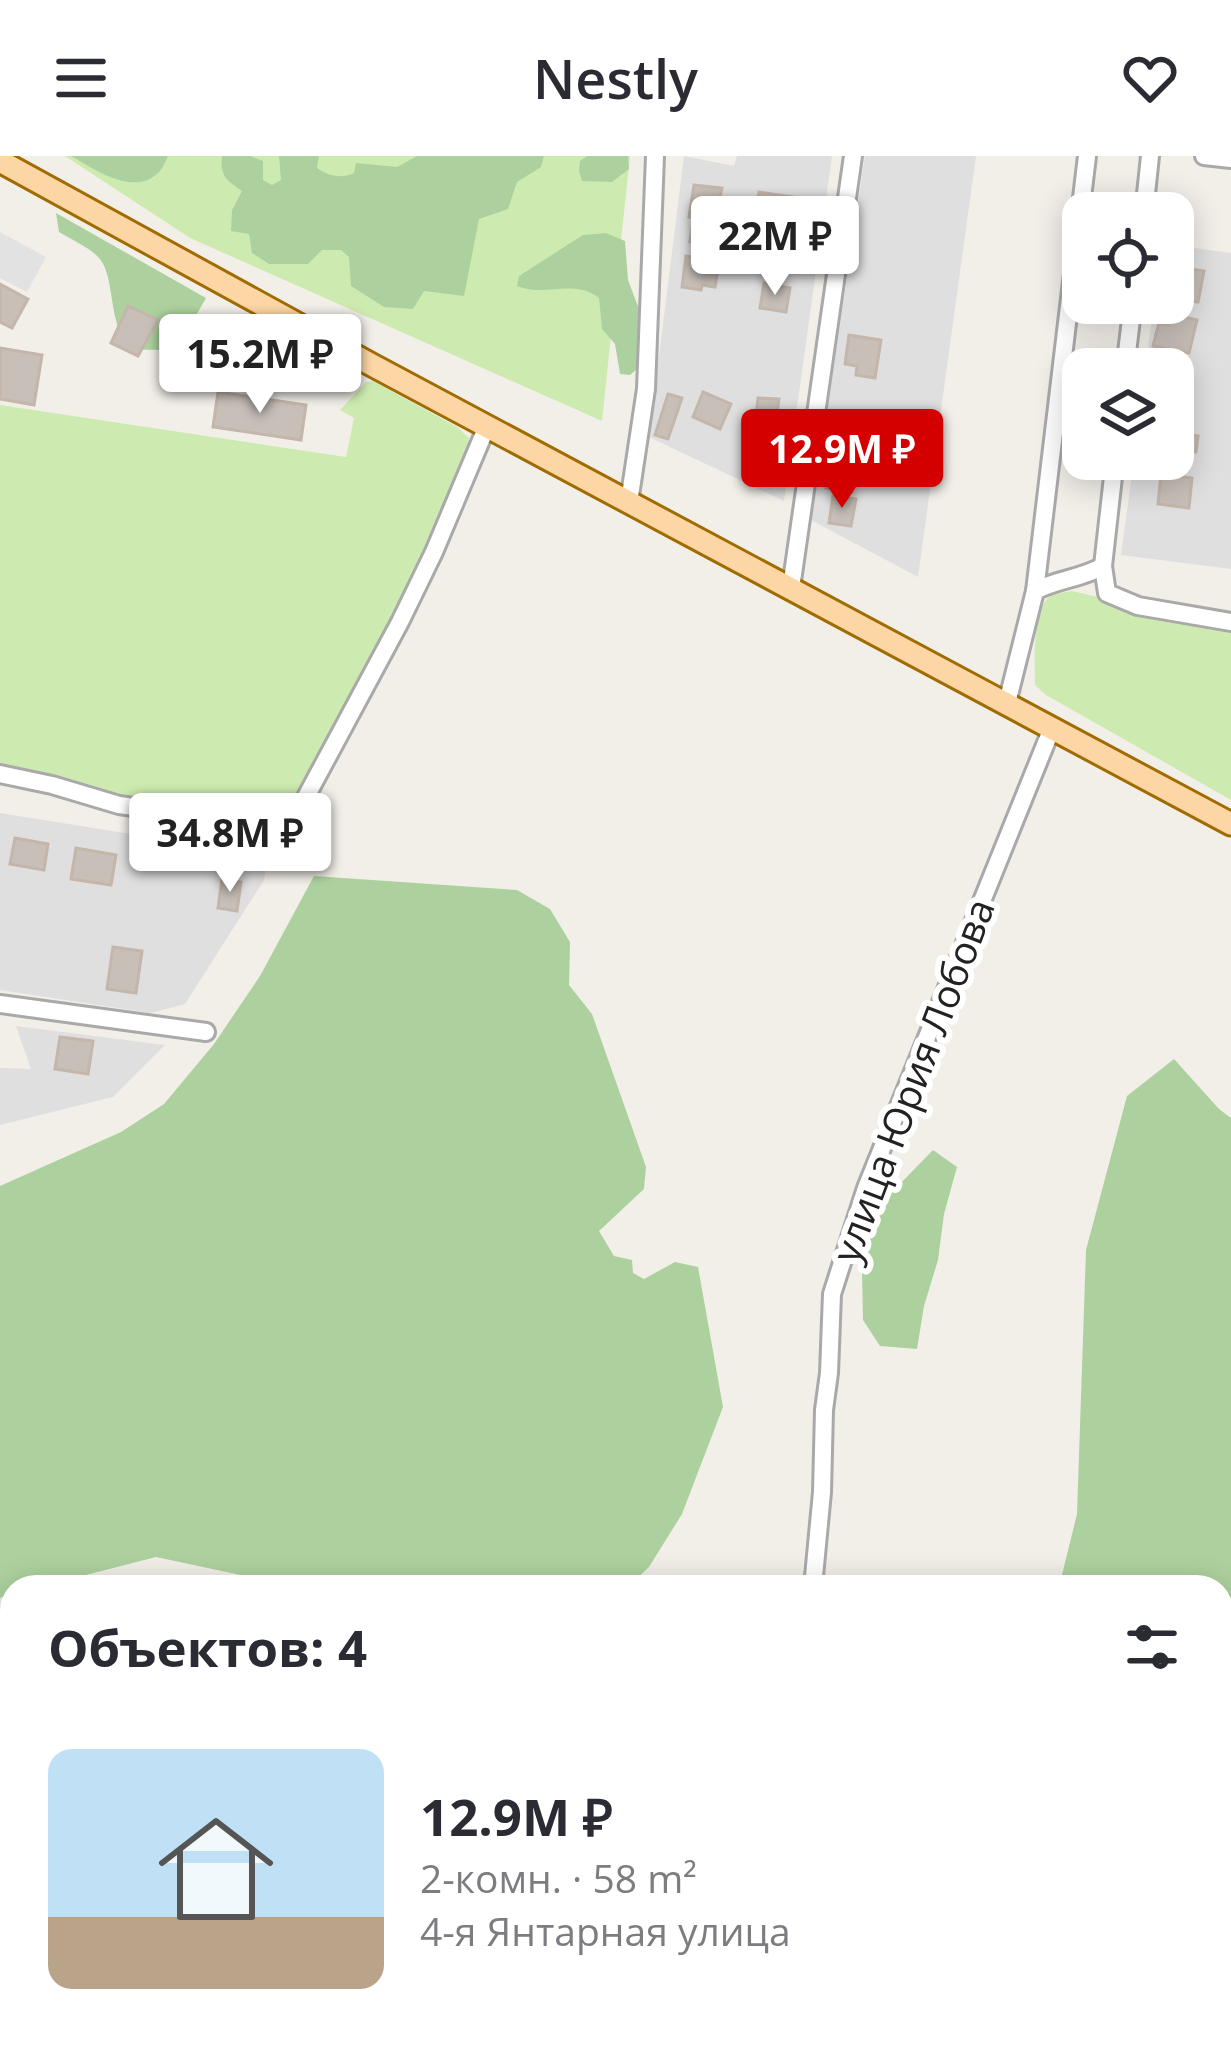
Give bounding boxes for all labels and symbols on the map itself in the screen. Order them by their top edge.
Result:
pin: 22M ₽ [691,196,859,298]
pin: 15.2M ₽ [149,314,371,416]
pin: 12.9M ₽ [731,409,953,511]
pin: 34.8M ₽ [119,793,341,895]
street label: улица Юрия Лобова [818,890,1006,1270]

